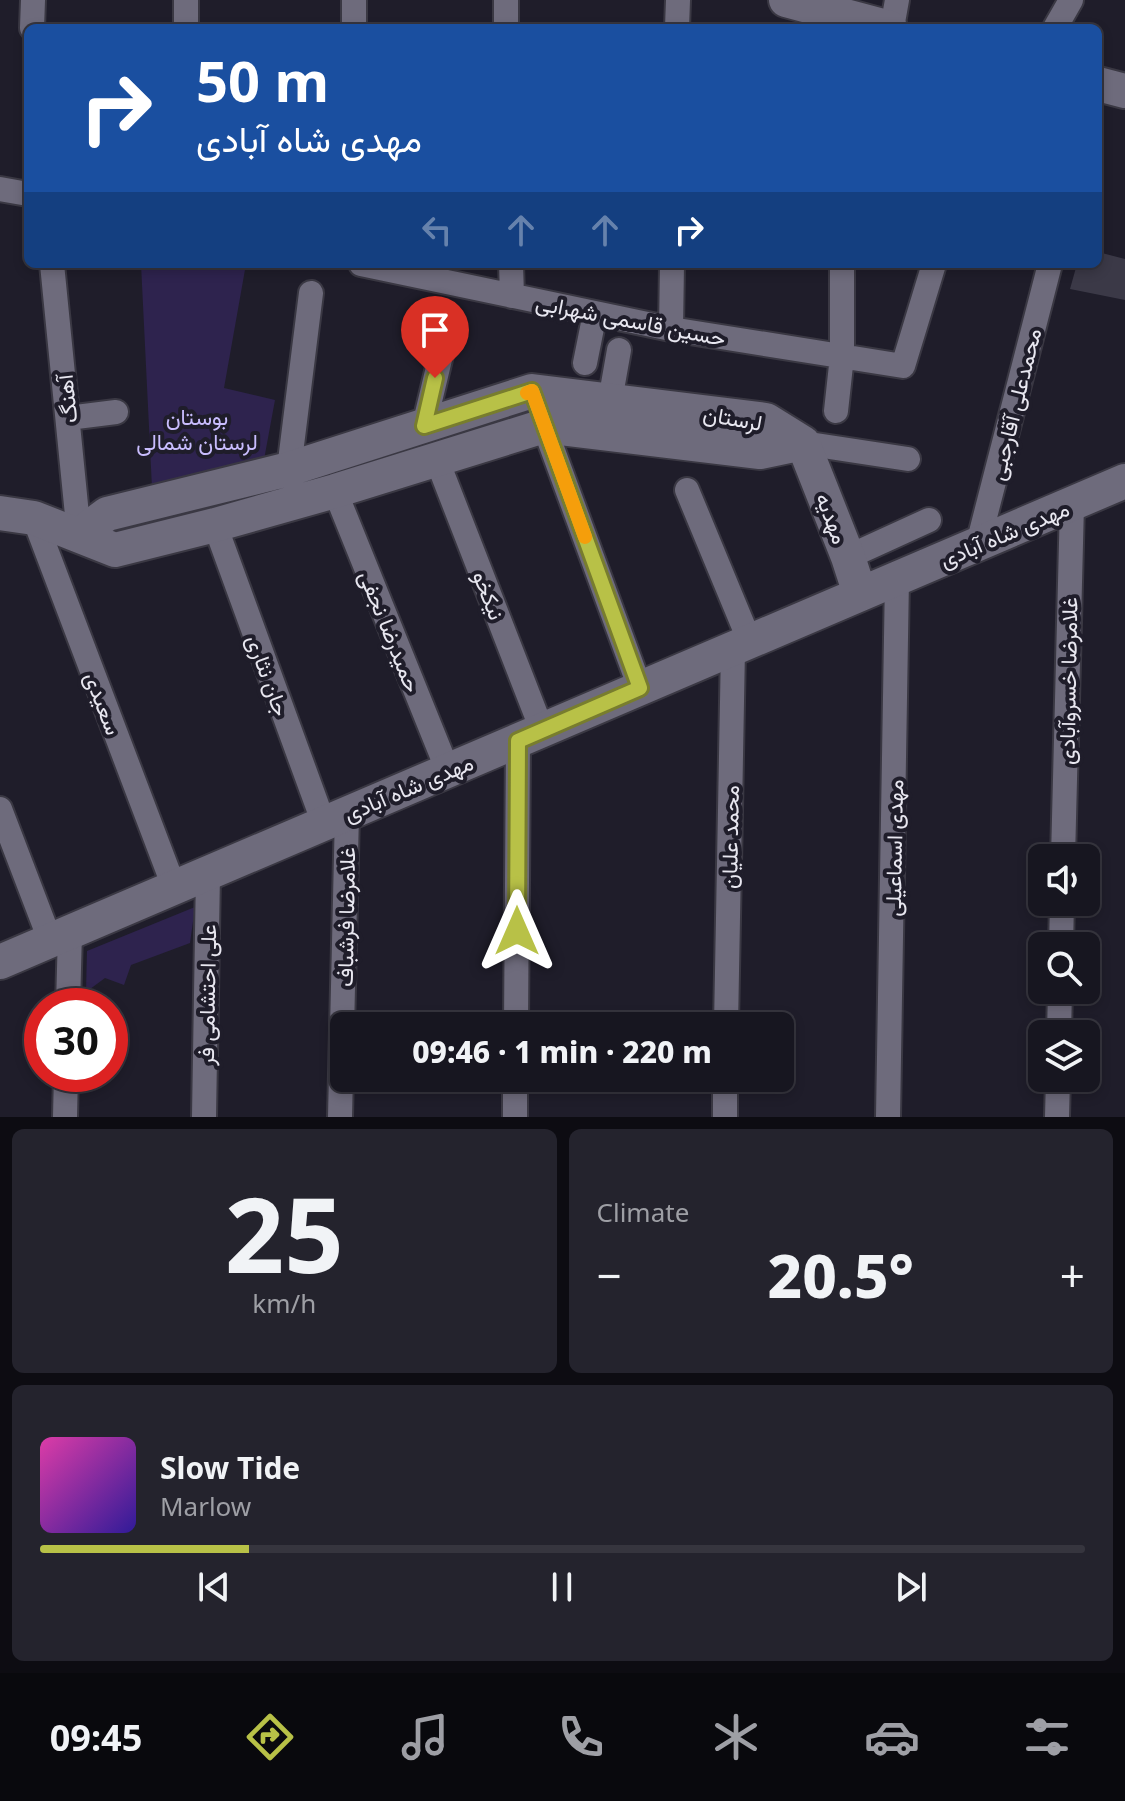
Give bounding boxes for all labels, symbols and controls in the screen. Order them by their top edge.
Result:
text: 50 m [196,42,329,118]
icon: right [64,56,168,160]
text: مهدی شاه آبادی [196,114,422,163]
icon: left [415,208,459,252]
icon: ahead [499,208,543,252]
icon: ahead [583,208,627,252]
icon: right [667,208,711,252]
street label: حسین قاسمی شهرابی [533,286,729,352]
pin [401,296,469,378]
icon: arrive [413,308,457,352]
street label: محمدعلی آقارجبی [981,325,1047,483]
street label: آهنگ [48,371,83,425]
street label: لرستان [701,397,765,437]
park label: بوستان لرستان شمالی [136,401,258,456]
street label: مهدیه [810,488,856,548]
street label: مهدی شاه آبادی [935,492,1073,574]
street label: حمیدرضا نجفی [353,565,429,697]
street label: نیکخو [467,566,513,624]
street label: غلامرضا خسروآبادی [1051,597,1083,765]
street label: جان نثاری [240,630,298,720]
street label: سعیدی [78,667,130,739]
street label: مهدی شاه آبادی [339,746,477,828]
street label: مهدی اسماعیلی [877,779,909,917]
street label: محمد علیان [713,785,745,889]
map controls [1028,844,1100,1092]
button: sound [1028,844,1100,916]
street label: غلامرضا فرشباف [329,847,361,987]
position arrow [475,889,559,973]
street label: علی احتشامی فر [190,924,222,1067]
button: search [1028,932,1100,1004]
speed limit sign: 30 [24,988,128,1092]
button: layers [1028,1020,1100,1092]
text: 09:46 · 1 min · 220 m [412,1031,712,1072]
text: 25 [225,1162,344,1303]
text: Climate [597,1194,689,1230]
text: 20.5° [767,1234,914,1316]
text: − [597,1245,622,1305]
text: + [1060,1245,1085,1305]
text: km/h [252,1285,316,1321]
text: Slow Tide [160,1447,300,1488]
text: Marlow [160,1488,251,1524]
icon: previous [192,1565,236,1609]
icon: pause [540,1565,584,1609]
icon: next [889,1565,933,1609]
icon: directions [242,1709,298,1765]
icon: music [397,1709,453,1765]
icon: phone [553,1709,609,1765]
icon: climate [708,1709,764,1765]
icon: car [864,1709,920,1765]
icon: filters [1019,1709,1075,1765]
text: 09:45 [50,1713,142,1762]

